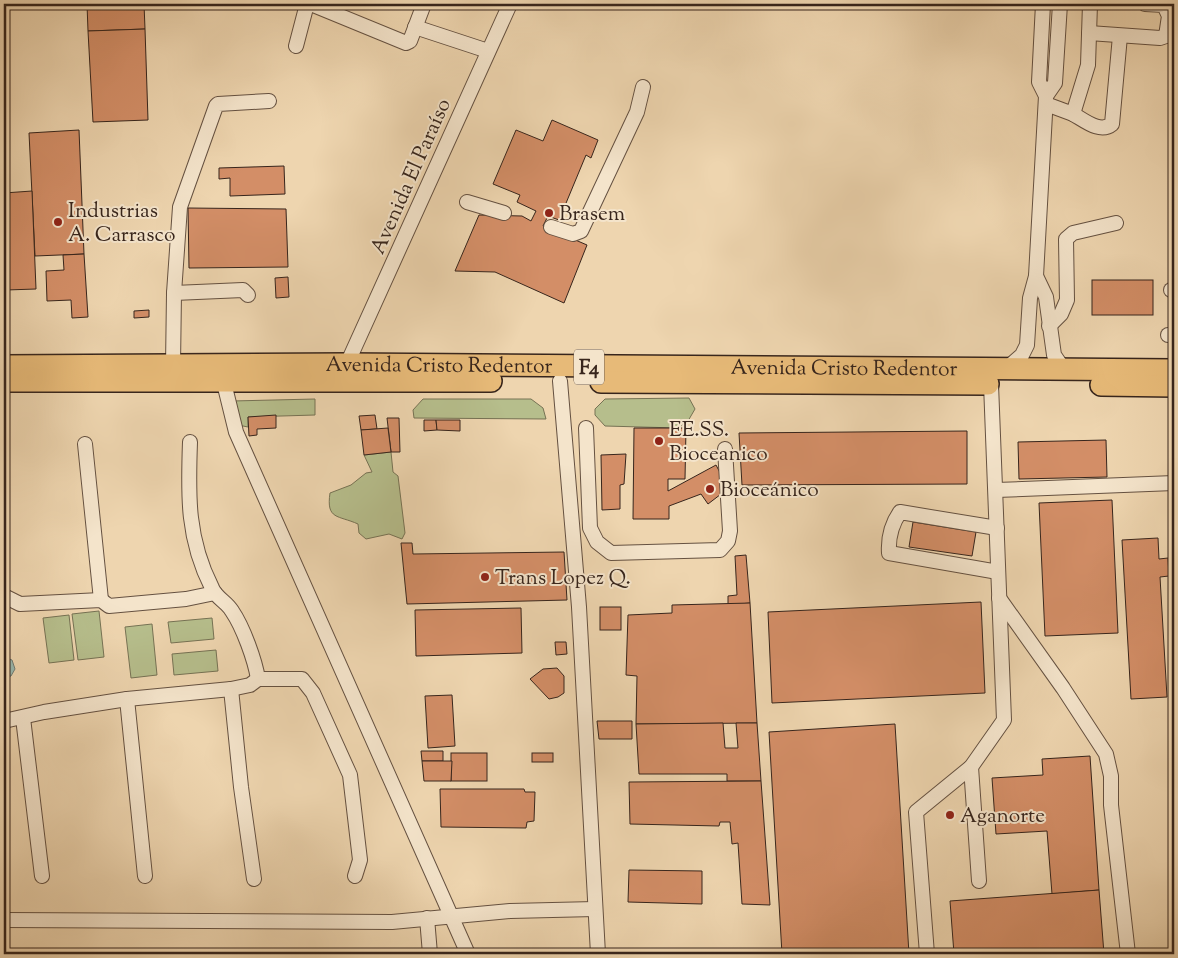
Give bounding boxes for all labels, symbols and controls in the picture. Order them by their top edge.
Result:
street label: Avenida El Paraíso [364,94,460,259]
place label: Industrias A. Carrasco [68,197,176,251]
place label: Brasem [559,200,625,230]
marker: Brasem [543,207,555,219]
marker: Industrias A. Carrasco [52,216,64,228]
road number: F4 [574,350,604,384]
street label: Avenida Cristo Redentor [325,351,553,382]
street label: Avenida Cristo Redentor [730,354,958,385]
place label: EE.SS. Bioceanico [669,416,768,470]
marker: EE.SS. Bioceanico [653,435,665,447]
place label: Bioceánico [720,476,819,506]
marker: Bioceánico [704,483,716,495]
place label: Trans Lopez Q. [495,564,631,594]
marker: Trans Lopez Q. [479,571,491,583]
place label: Aganorte [960,802,1045,832]
marker: Aganorte [944,809,956,821]

